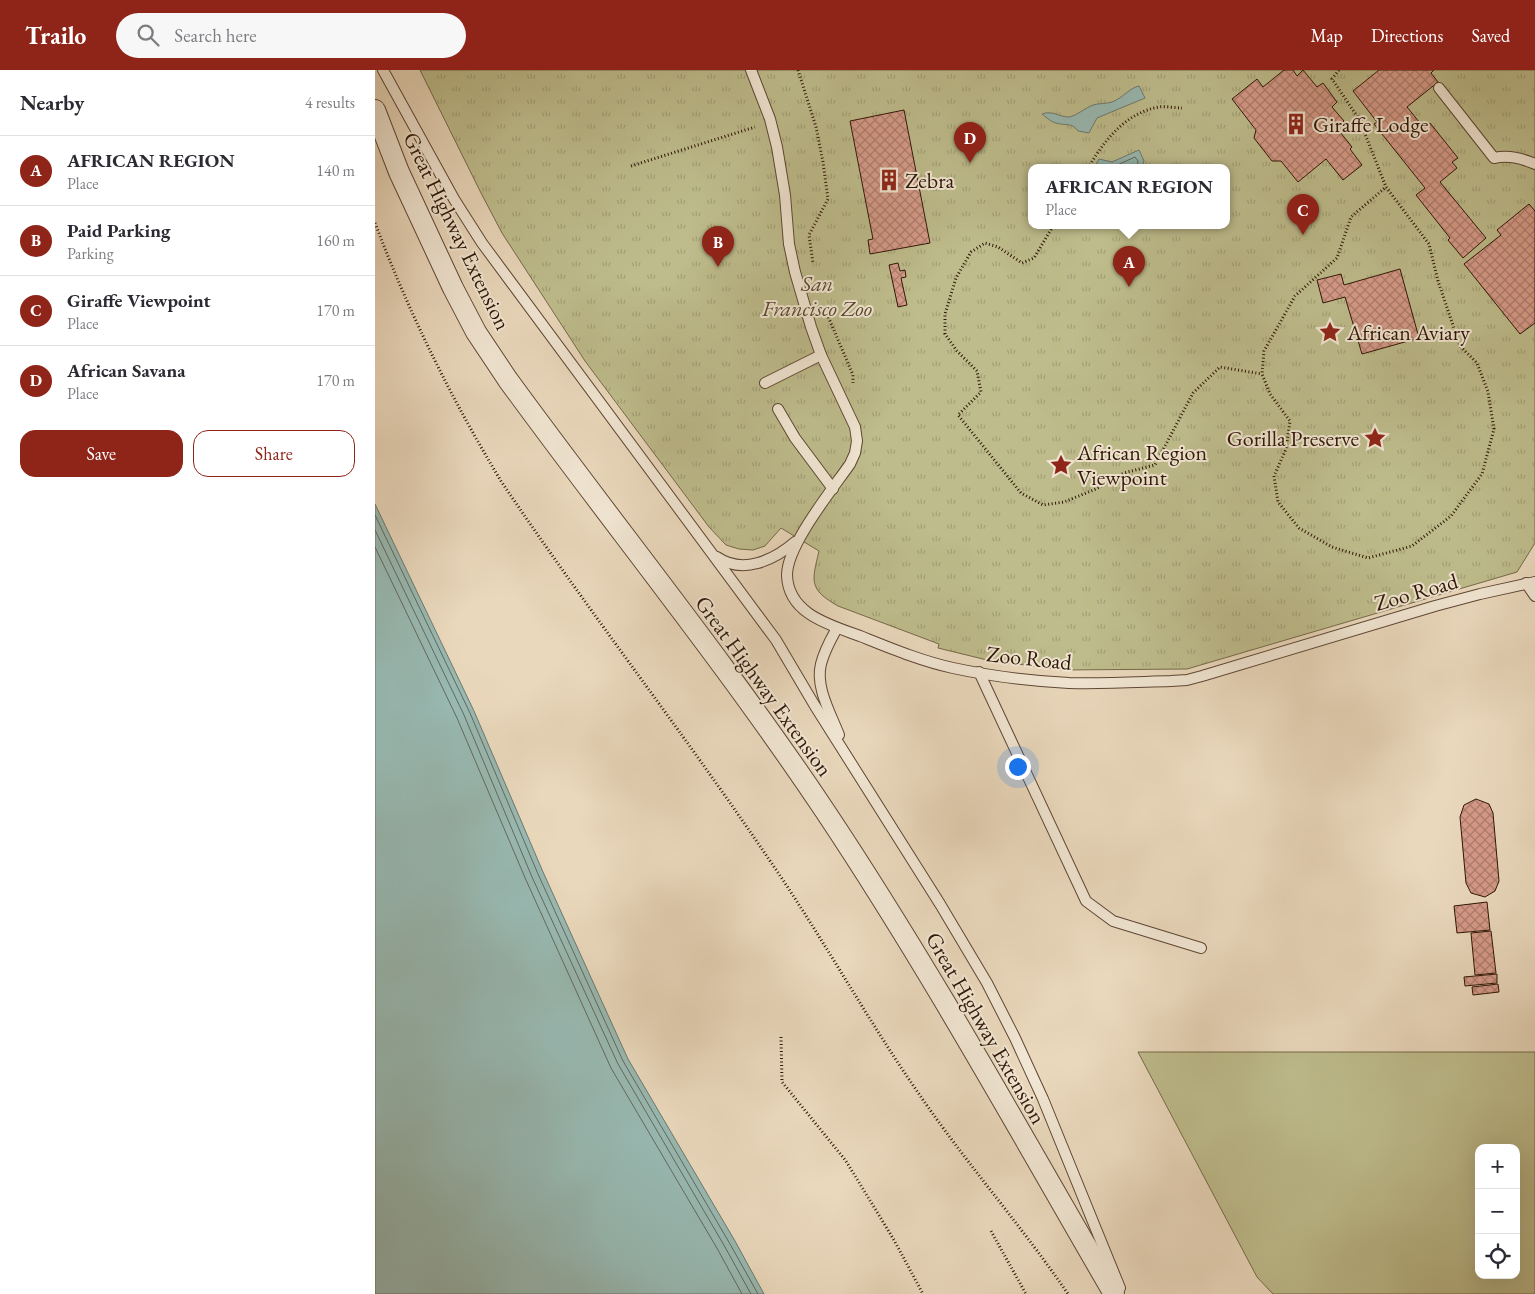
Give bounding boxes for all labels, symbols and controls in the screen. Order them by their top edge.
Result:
search box [116,13,466,58]
text: Trailo [25,20,86,51]
icon: search [134,21,162,49]
text: Search here [174,23,257,48]
text: Map [1311,24,1343,47]
text: Directions [1371,24,1443,47]
text: Saved [1471,24,1510,47]
text: Nearby [20,89,84,116]
text: 4 results [305,92,355,113]
place label: Giraffe Lodge [1313,110,1429,139]
building icon: Giraffe Lodge [1283,111,1309,137]
pin: D [954,122,986,163]
street label: Great Highway Extension [396,127,518,335]
text: AFRICAN REGION [67,148,235,173]
text: A [30,160,42,181]
text: 140 m [316,160,355,181]
popup [1028,164,1230,229]
place label: Zebra [905,166,955,195]
building icon: Zebra [876,167,902,193]
text: Place [67,173,99,194]
text: AFRICAN REGION [1045,174,1213,199]
pin: C [1287,194,1319,235]
text: Place [1045,199,1077,220]
text: Paid Parking [67,218,170,243]
pin: B [702,226,734,267]
text: B [31,230,41,251]
text: 160 m [316,230,355,251]
text: Parking [67,243,114,264]
pin: A [1113,246,1145,287]
park label: San Francisco Zoo [761,269,872,323]
text: Giraffe Viewpoint [67,288,211,313]
text: C [30,300,42,321]
text: 170 m [316,300,355,321]
text: Place [67,313,99,334]
place label: African Aviary [1346,318,1470,347]
place icon: African Aviary [1317,319,1343,345]
text: African Savana [67,358,185,383]
text: D [30,370,42,391]
text: 170 m [316,370,355,391]
text: Place [67,383,99,404]
place label: Gorilla Preserve [1227,424,1359,453]
place icon: Gorilla Preserve [1362,425,1388,451]
button: Save [20,430,183,477]
button: Share [193,430,355,477]
place label: African Region Viewpoint [1076,438,1207,492]
place icon: African Region Viewpoint [1048,452,1074,478]
street label: Zoo Road [1371,566,1462,618]
street label: Great Highway Extension [689,590,840,783]
street label: Zoo Road [985,639,1074,677]
your location [1005,754,1031,780]
street label: Great Highway Extension [919,927,1053,1130]
map controls [1475,1144,1520,1279]
button: + [1475,1144,1520,1189]
button: − [1475,1189,1520,1234]
button: locate [1475,1234,1520,1279]

